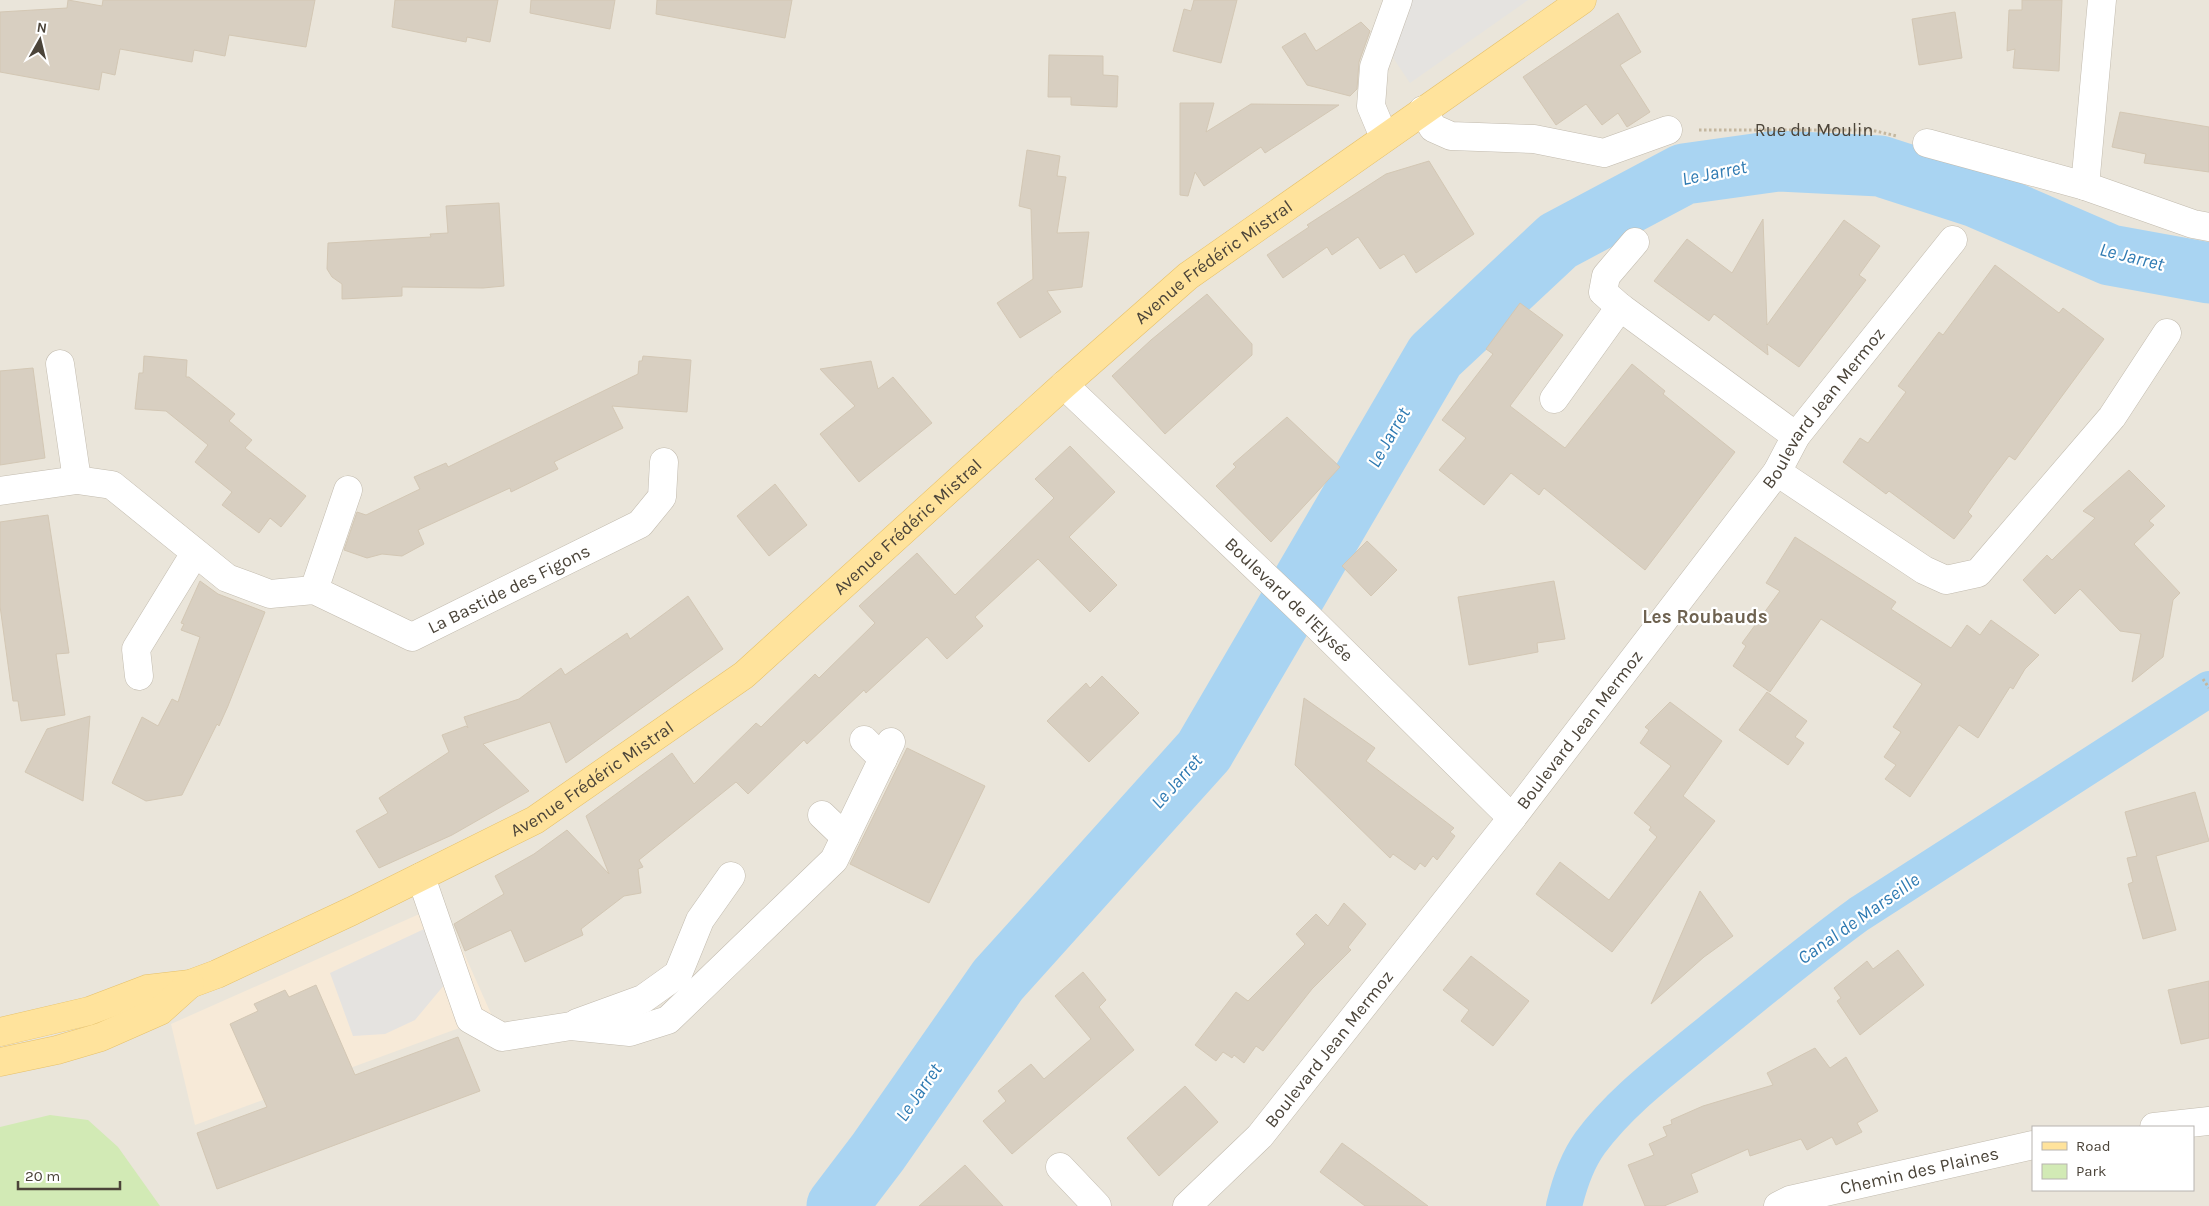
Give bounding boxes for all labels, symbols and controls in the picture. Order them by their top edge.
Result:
north arrow [15,15,65,65]
text: N [36,19,48,37]
street label: Rue du Moulin [1755,119,1873,141]
water label: Le Jarret [1680,156,1749,190]
street label: Avenue Frédéric Mistral [1130,195,1297,329]
water label: Le Jarret [2097,238,2167,276]
street label: Boulevard Jean Mermoz [1757,323,1890,493]
water label: Le Jarret [1363,403,1415,471]
street label: Avenue Frédéric Mistral [829,454,986,600]
street label: Boulevard de l'Elysée [1220,533,1358,666]
street label: La Bastide des Figons [424,539,594,638]
district label: Les Roubauds [1642,606,1768,628]
street label: Boulevard Jean Mermoz [1512,646,1647,814]
street label: Avenue Frédéric Mistral [507,716,678,842]
water label: Le Jarret [1147,750,1207,813]
water label: Canal de Marseille [1793,868,1924,969]
street label: Boulevard Jean Mermoz [1260,966,1398,1132]
water label: Le Jarret [891,1059,947,1126]
legend [2032,1126,2194,1191]
text: Road [2076,1137,2111,1155]
street label: Chemin des Plaines [1838,1142,2001,1199]
scale bar [18,1158,120,1190]
text: Park [2076,1162,2106,1180]
text: 20 m [25,1167,60,1185]

